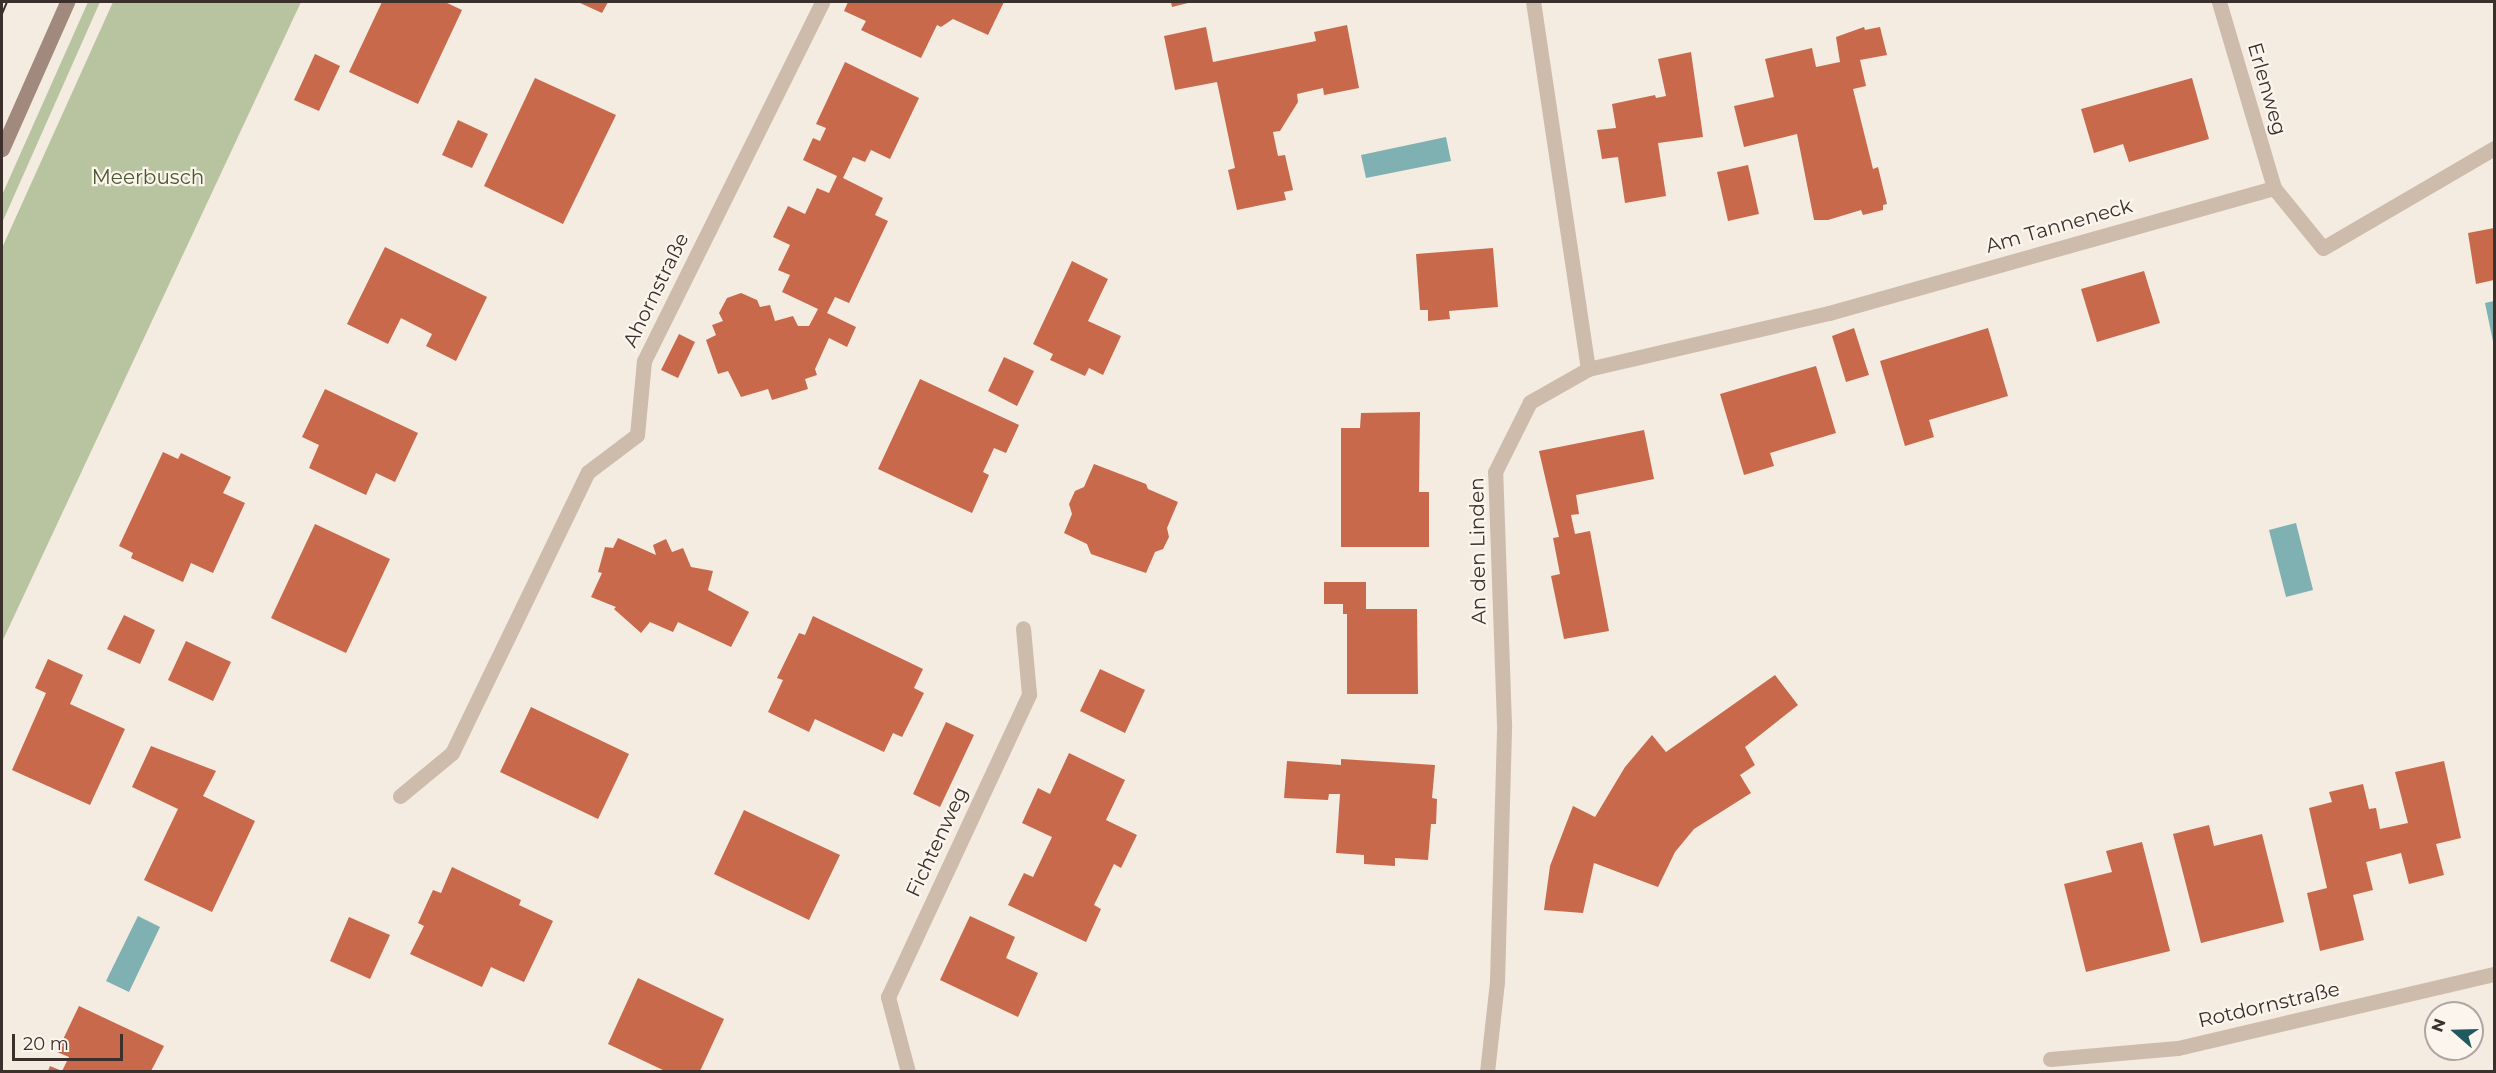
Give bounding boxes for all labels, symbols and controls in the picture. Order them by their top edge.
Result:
street label: Erlenweg [2242,40,2292,138]
park label: Meerbusch [92,165,204,189]
street label: Am Tanneneck [1983,194,2135,258]
street label: Ahornstraße [618,229,694,351]
street label: An den Linden [1465,477,1491,625]
street label: Fichtenweg [901,783,973,901]
street label: Rotdornstraße [2196,977,2342,1033]
north arrow [2424,1001,2484,1061]
text: N [2427,1016,2450,1035]
scale bar [15,1022,126,1060]
text: 20 m [23,1033,69,1055]

